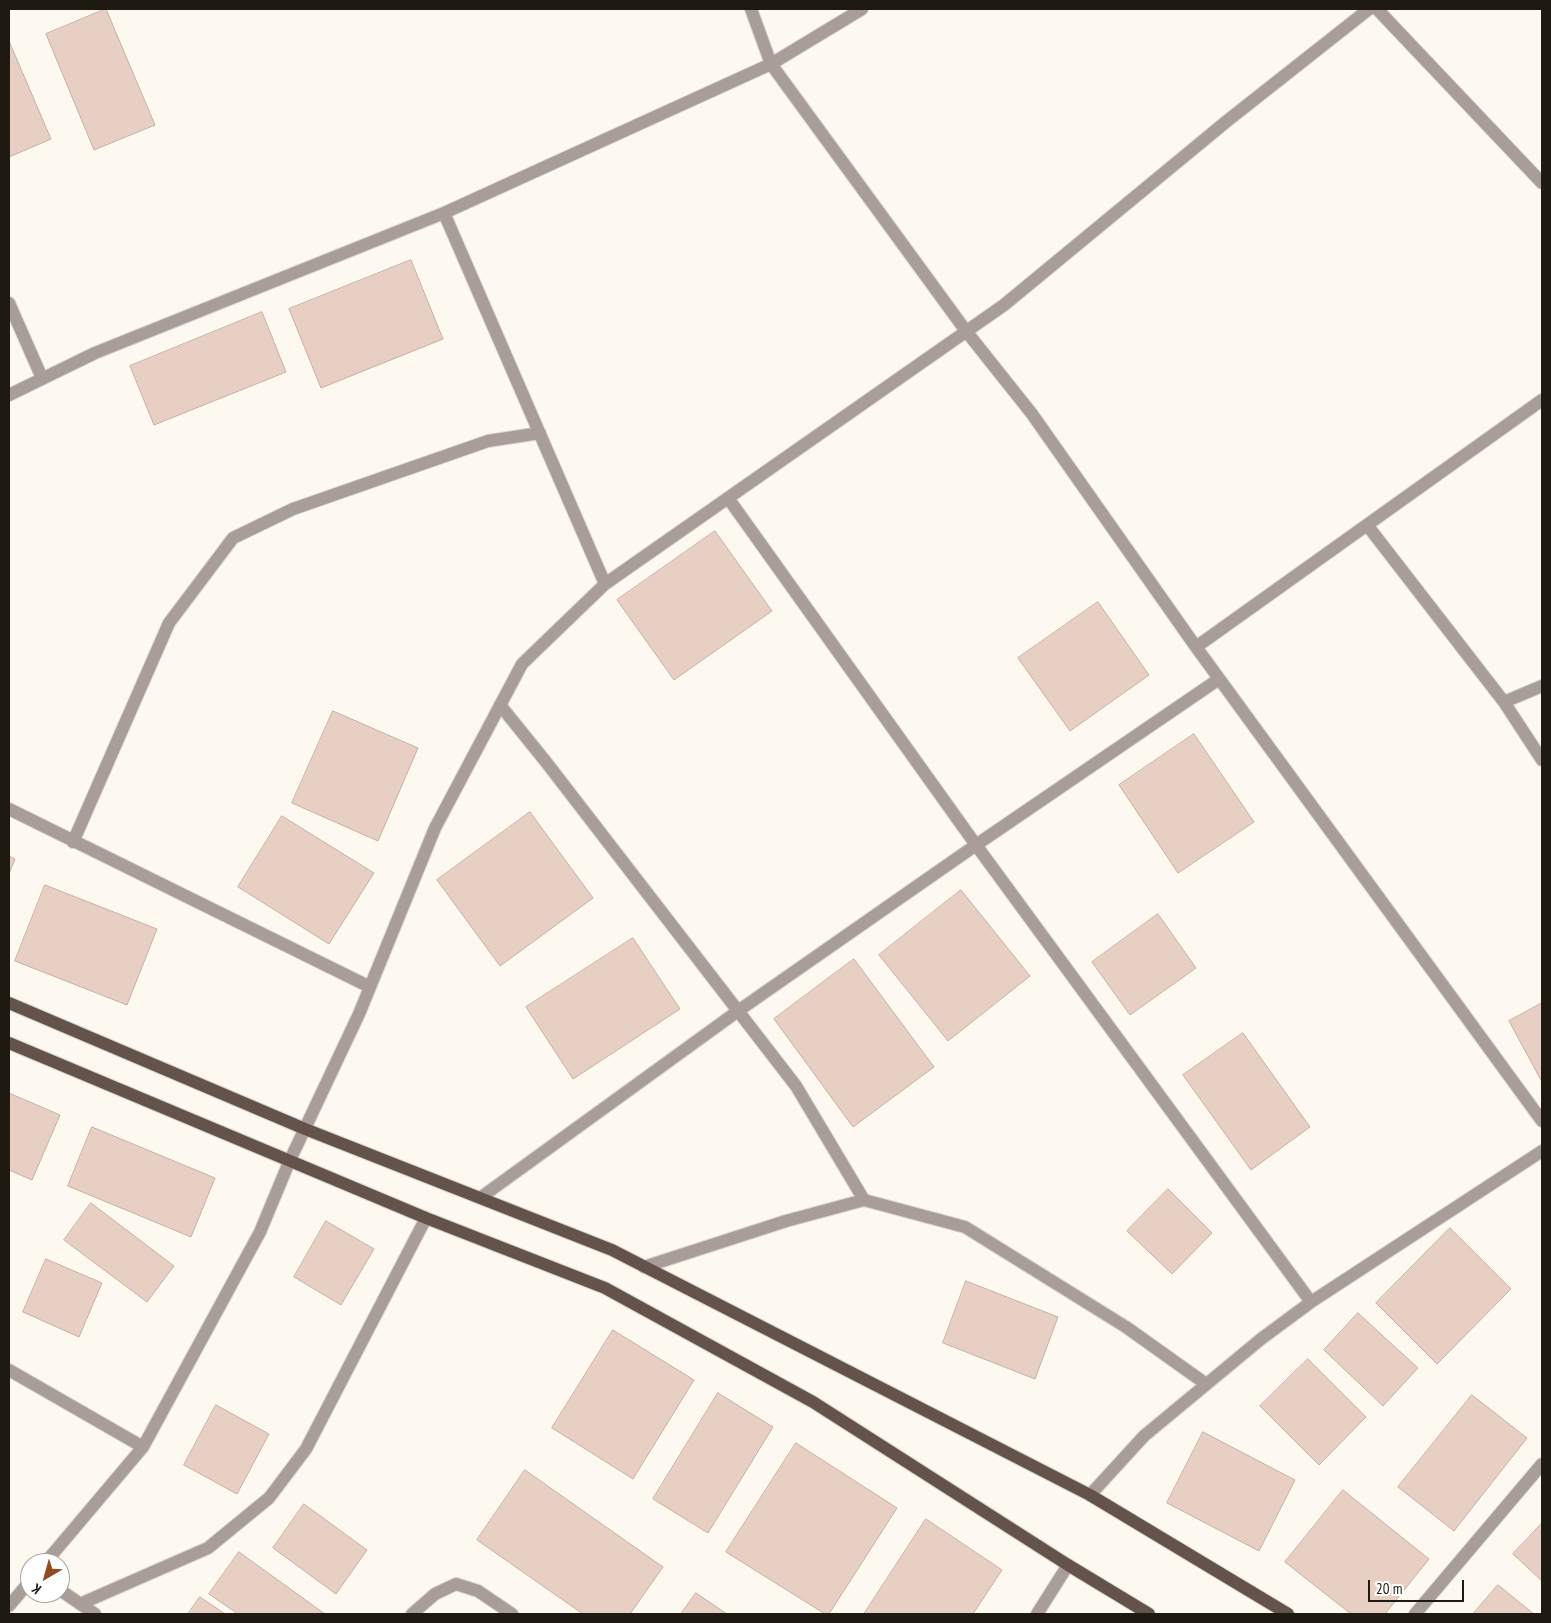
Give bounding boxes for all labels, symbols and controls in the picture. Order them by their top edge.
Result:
north arrow [20,1553,70,1603]
scale bar [1371,1570,1467,1602]
text: 20 m [1376,1579,1402,1598]
text: K [28,1580,45,1598]

